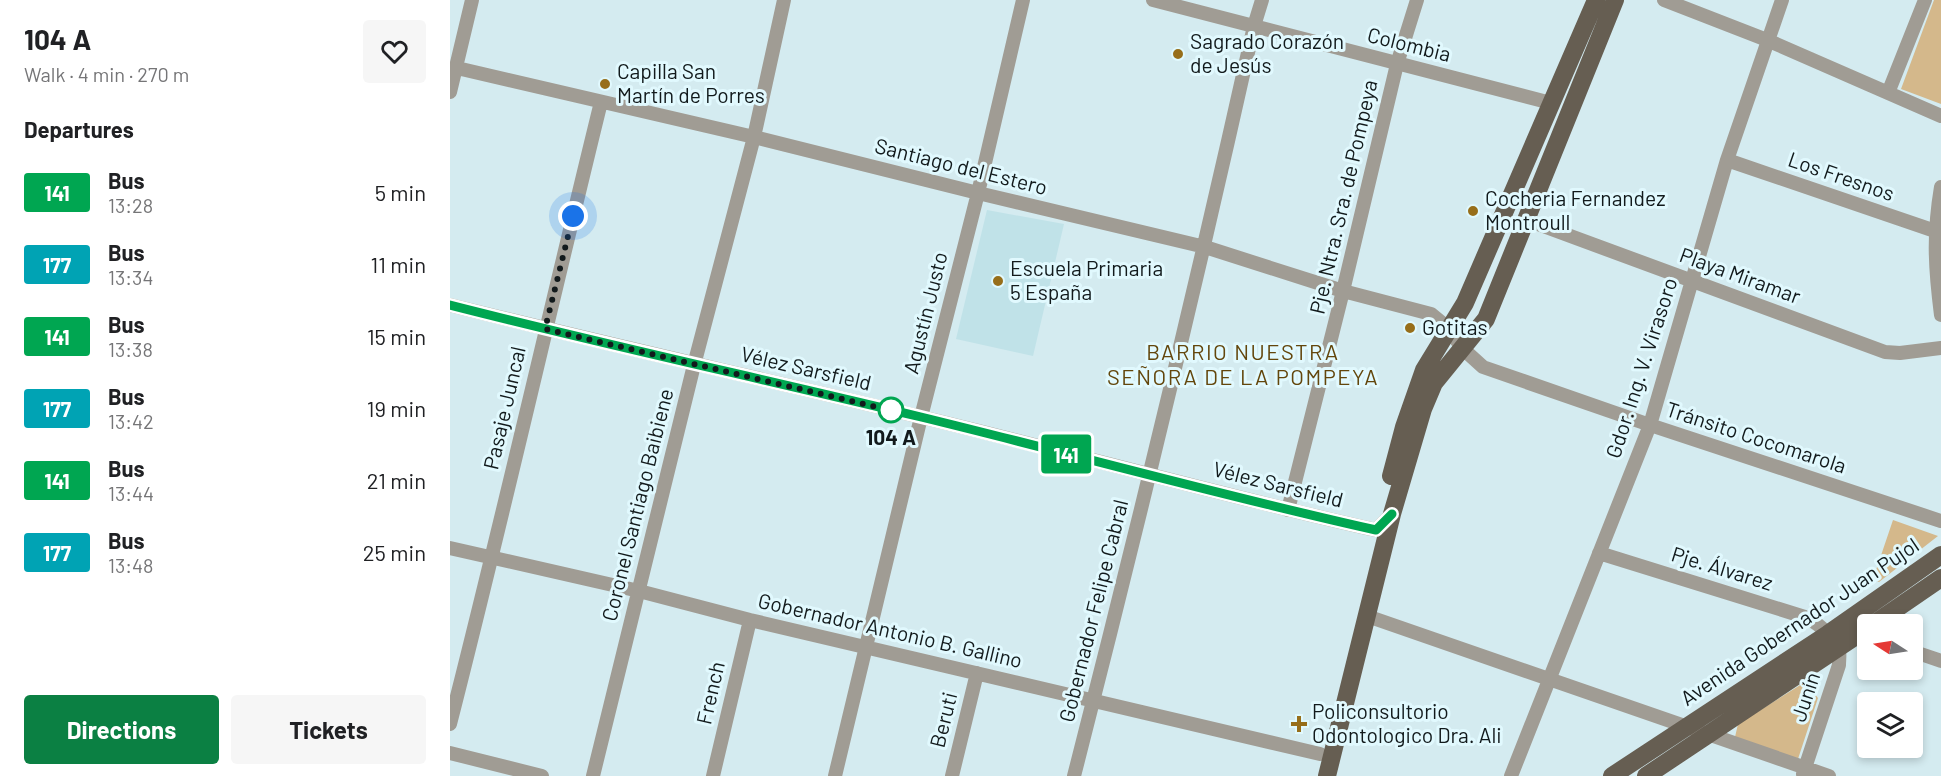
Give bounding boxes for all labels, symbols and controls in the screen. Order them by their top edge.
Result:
button: heart [363,20,426,83]
street label: Colombia [1365,21,1454,66]
text: 104 A [24,22,91,56]
place label: Sagrado Corazón de Jesús [1190,28,1344,77]
marker: Sagrado Corazón de Jesús [1171,47,1185,61]
place label: Capilla San Martín de Porres [617,58,765,107]
text: Walk · 4 min · 270 m [24,62,189,86]
marker: Capilla San Martín de Porres [598,77,612,91]
street label: Pje. Ntra. Sra. de Pompeya [1303,77,1382,316]
text: Departures [24,116,134,142]
street label: Santiago del Estero [873,132,1050,199]
street label: Los Fresnos [1785,146,1898,205]
text: Bus [108,167,145,193]
text: 5 min [375,179,426,205]
text: 141 [44,180,70,205]
place label: Cocheria Fernandez Montroull [1485,185,1666,234]
text: 13:28 [108,193,153,217]
your location [558,201,588,231]
marker: Cocheria Fernandez Montroull [1466,204,1480,218]
text: Bus [108,239,145,265]
street label: Playa Miramar [1677,241,1805,308]
street label: Agustín Justo [897,249,952,376]
text: 11 min [370,251,426,277]
text: 177 [43,252,71,277]
place label: Escuela Primaria 5 España [1010,255,1163,304]
text: 13:34 [108,265,153,289]
marker: Escuela Primaria 5 España [991,274,1005,288]
street label: Gdor. Ing. V. Virasoro [1600,274,1682,461]
text: Bus [108,311,145,337]
place label: Gotitas [1422,314,1488,339]
marker: Gotitas [1403,321,1417,335]
text: 15 min [367,323,426,349]
text: 141 [44,324,70,349]
text: 13:38 [108,337,153,361]
district label: BARRIO NUESTRA SEÑORA DE LA POMPEYA [1107,338,1379,389]
street label: Vélez Sarsfield [739,340,874,395]
street label: Pasaje Juncal [477,344,530,472]
text: Bus [108,383,145,409]
street label: Coronel Santiago Baibiene [596,386,678,624]
text: 19 min [367,395,426,421]
text: 177 [43,396,71,421]
street label: Tránsito Cocomarola [1663,396,1850,478]
marker: 104 A [878,397,904,423]
text: 13:42 [108,409,154,433]
place label: 104 A [866,424,916,449]
line badge: 141 [1032,434,1100,474]
text: 141 [1053,442,1079,467]
text: Bus [108,455,145,481]
street label: Vélez Sarsfield [1211,455,1346,512]
text: 21 min [367,467,426,493]
text: 141 [44,468,70,493]
text: 13:44 [108,481,154,505]
street label: Gobernador Felipe Cabral [1053,497,1132,725]
text: Bus [108,527,145,553]
street label: Avenida Gobernador Juan Pujol [1675,532,1923,710]
text: 25 min [363,539,426,565]
text: 177 [43,540,71,565]
street label: Pje. Álvarez [1669,540,1776,595]
text: 13:48 [108,553,154,577]
street label: Gobernador Antonio B. Gallino [756,587,1025,672]
north arrow [1857,614,1923,680]
map controls [1857,614,1923,758]
street label: French [690,659,729,727]
street label: Junín [1785,669,1824,724]
street label: Beruti [924,689,961,750]
button: layers [1857,692,1923,758]
button: Directions [24,695,219,764]
button: Tickets [231,695,426,764]
place label: Policonsultorio Odontologico Dra. Ali [1312,698,1502,747]
marker: Policonsultorio Odontologico Dra. Ali [1290,715,1308,733]

